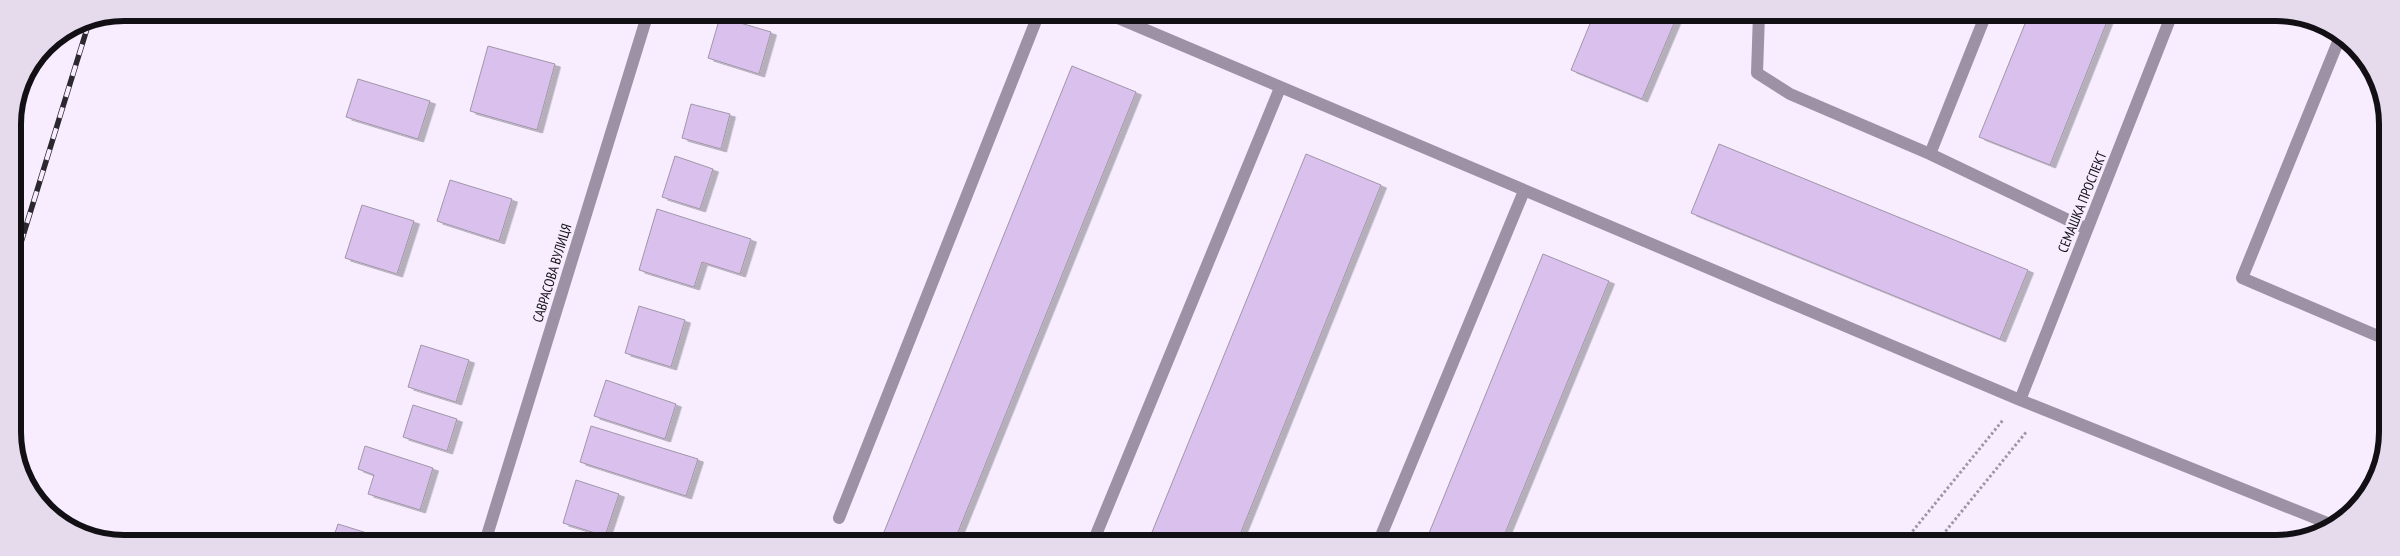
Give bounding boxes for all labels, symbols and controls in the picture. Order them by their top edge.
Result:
street label: СЕМАШКА ПРОСПЕКТ [2053,148,2111,255]
street label: САВРАСОВА ВУЛИЦЯ [528,221,576,325]

